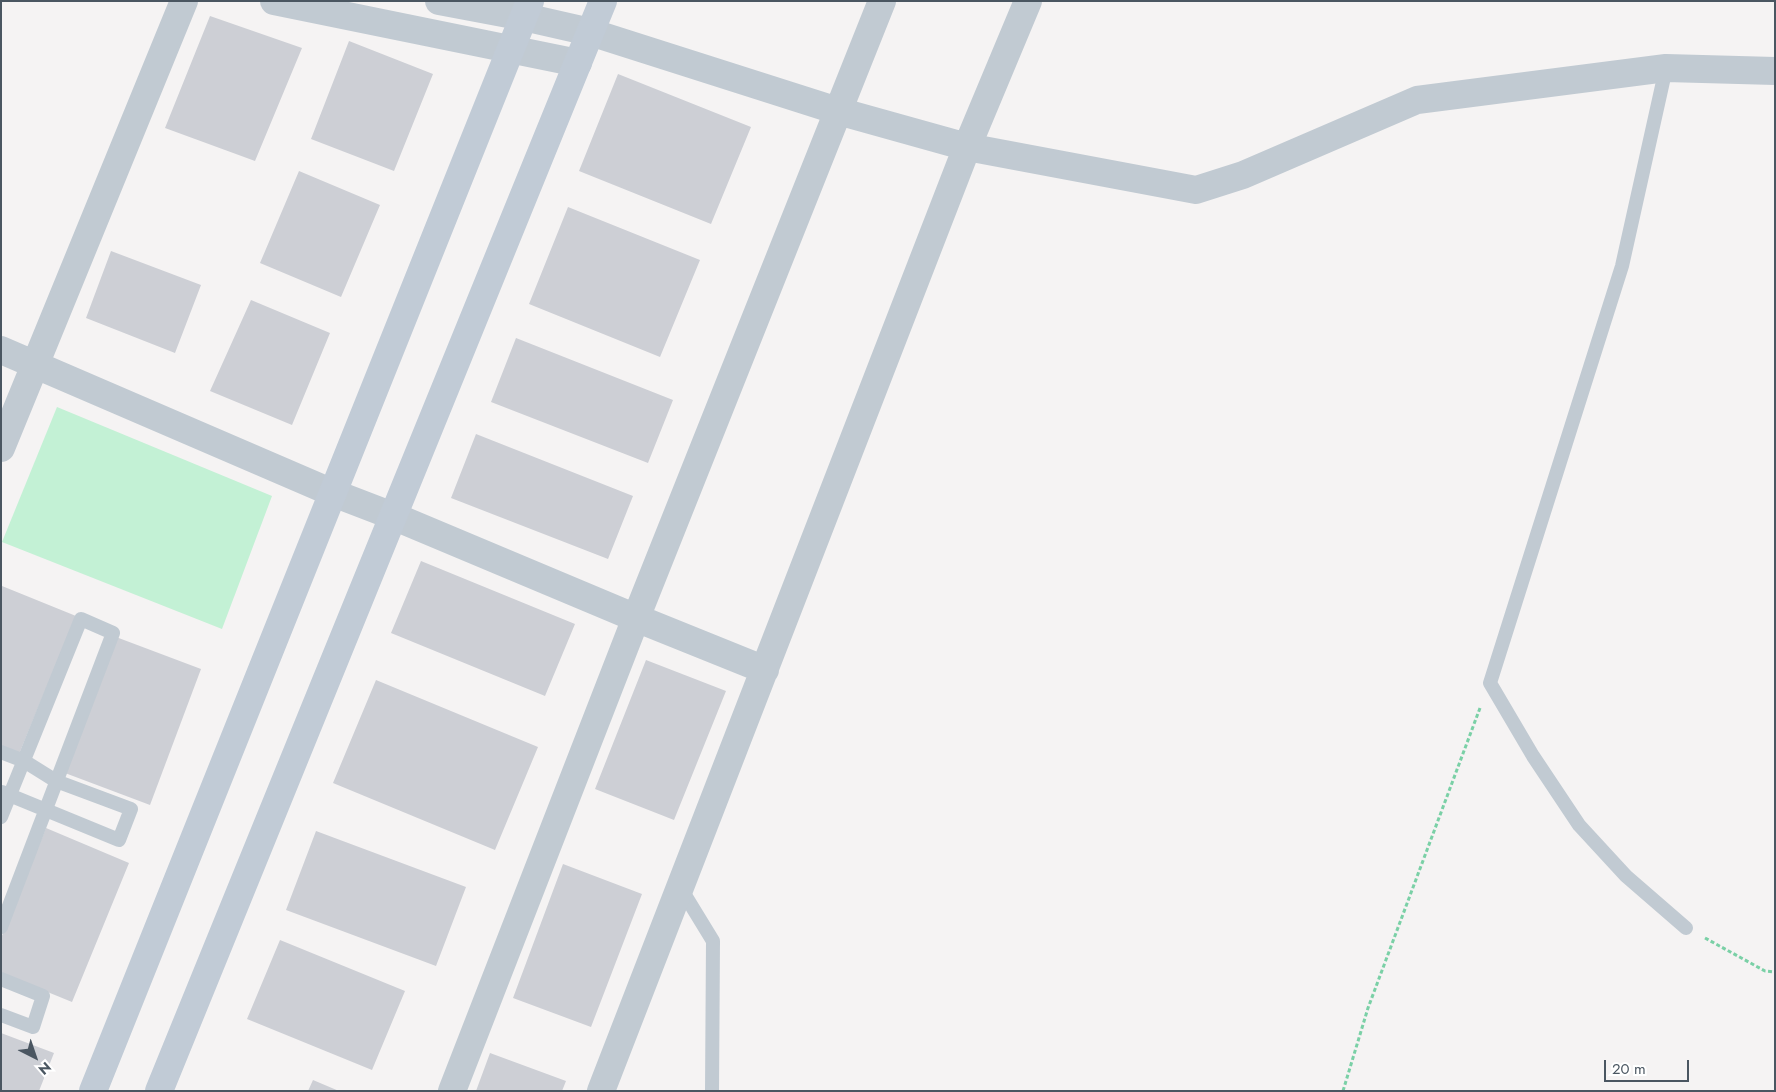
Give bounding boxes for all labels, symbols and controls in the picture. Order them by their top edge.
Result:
north arrow [10,1032,60,1082]
scale bar [1606,1050,1691,1082]
text: N [34,1057,56,1080]
text: 20 m [1612,1058,1646,1080]

